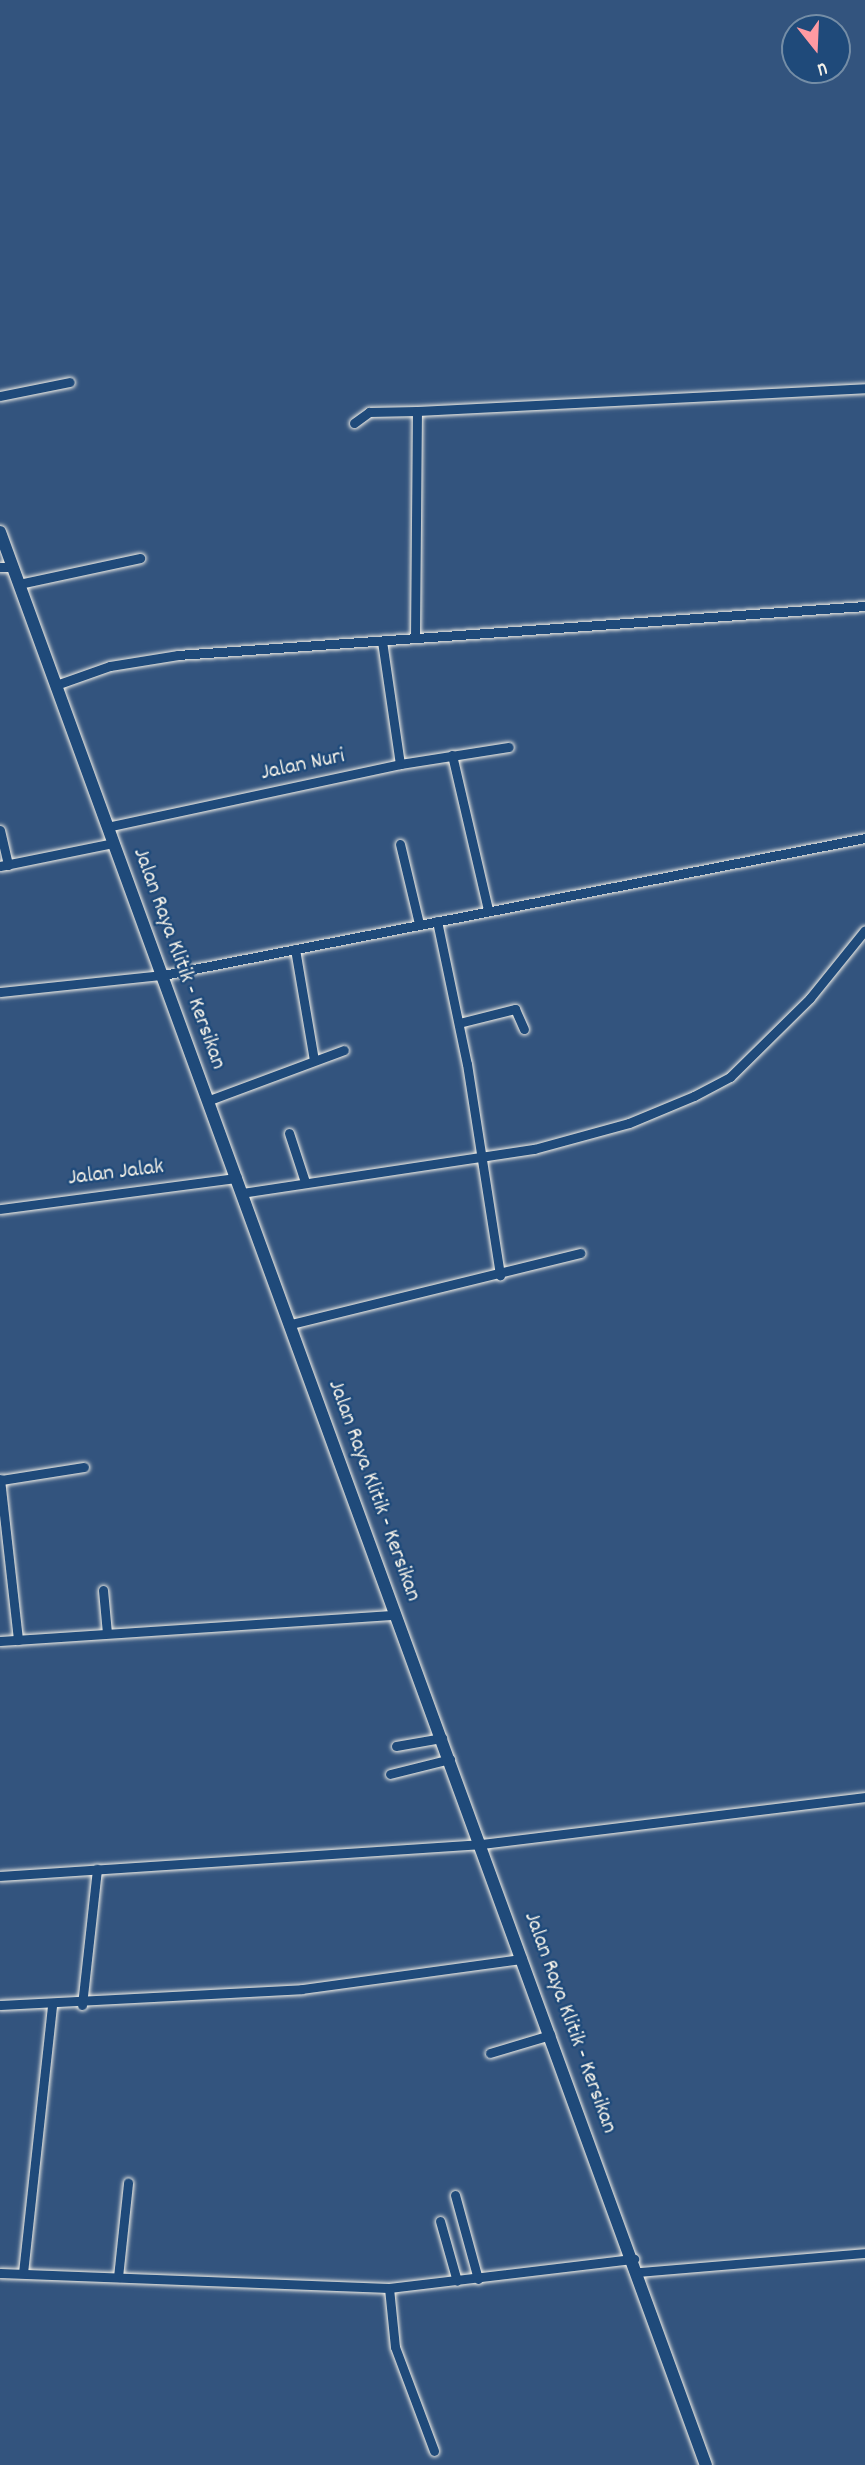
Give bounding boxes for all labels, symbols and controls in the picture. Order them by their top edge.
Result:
north arrow [781,14,851,84]
text: U [814,53,831,82]
street label: Jalan Nuri [258,744,348,788]
street label: Jalan Raya Klitik - Kersikan [125,845,231,1073]
street label: Jalan Jalak [67,1154,165,1194]
street label: Jalan Raya Klitik - Kersikan [320,1377,426,1605]
street label: Jalan Raya Klitik - Kersikan [516,1909,622,2137]

